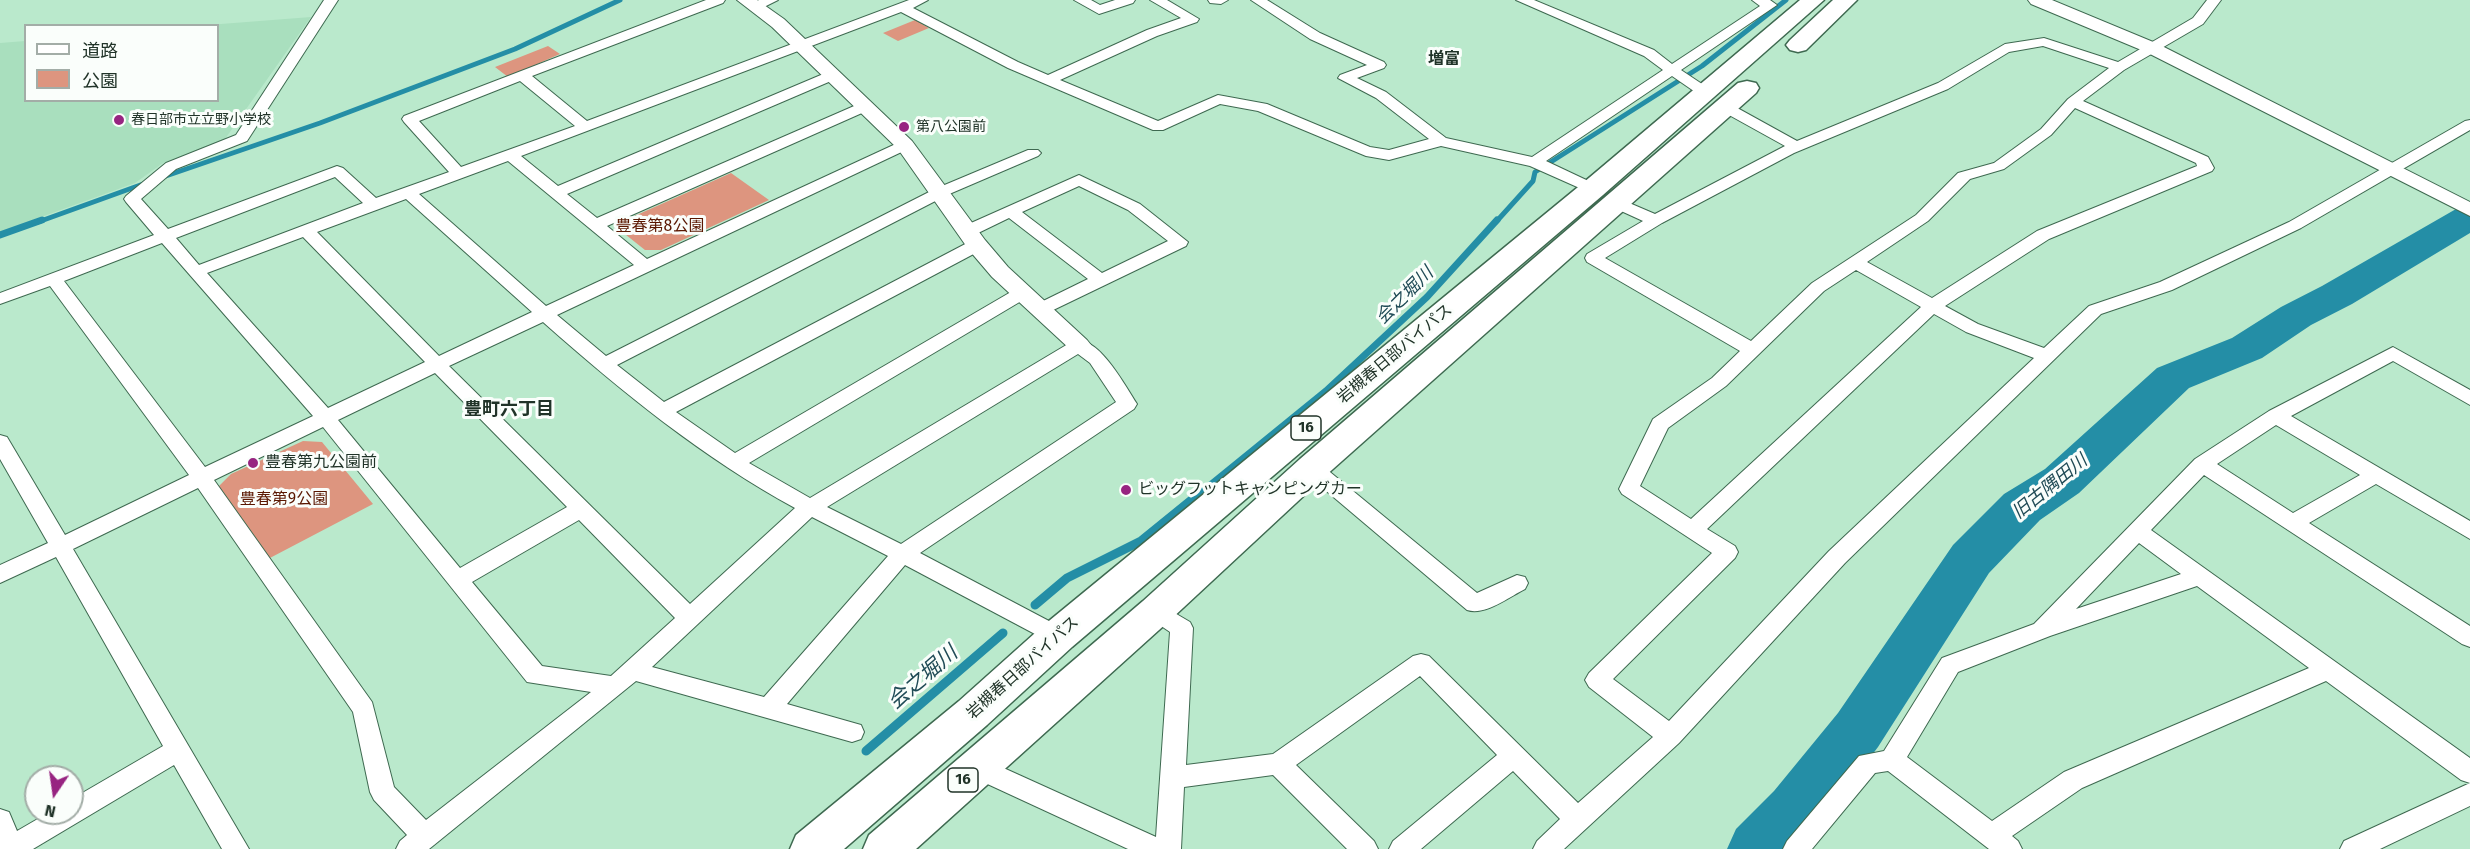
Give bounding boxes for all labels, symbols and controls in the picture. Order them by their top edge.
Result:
legend [24,24,219,102]
text: 道路 [82,40,118,62]
district label: 増富 [1428,50,1460,70]
text: 公園 [82,70,118,92]
place label: 春日部市立立野小学校 [131,112,271,128]
marker: 春日部市立立野小学校 [112,113,126,127]
place label: 第八公園前 [916,119,986,135]
marker: 第八公園前 [897,120,911,134]
park label: 豊春第8公園 [616,217,704,237]
water label: 会之堀川 [1372,263,1438,329]
street label: 岩槻春日部バイパス [1334,300,1456,408]
district label: 豊町六丁目 [464,399,554,421]
road number: 16 [1291,416,1321,440]
water label: 旧古隅田川 [2008,450,2092,524]
place label: 豊春第九公園前 [265,453,377,473]
marker: 豊春第九公園前 [246,456,260,470]
place label: ビッグフットキャンピングカー [1138,480,1362,500]
marker: ビッグフットキャンピングカー [1119,483,1133,497]
park label: 豊春第9公園 [240,490,328,510]
street label: 岩槻春日部バイパス [963,613,1083,723]
water label: 会之堀川 [883,641,963,715]
north arrow [24,765,84,825]
road number: 16 [948,768,978,792]
text: N [43,801,58,822]

